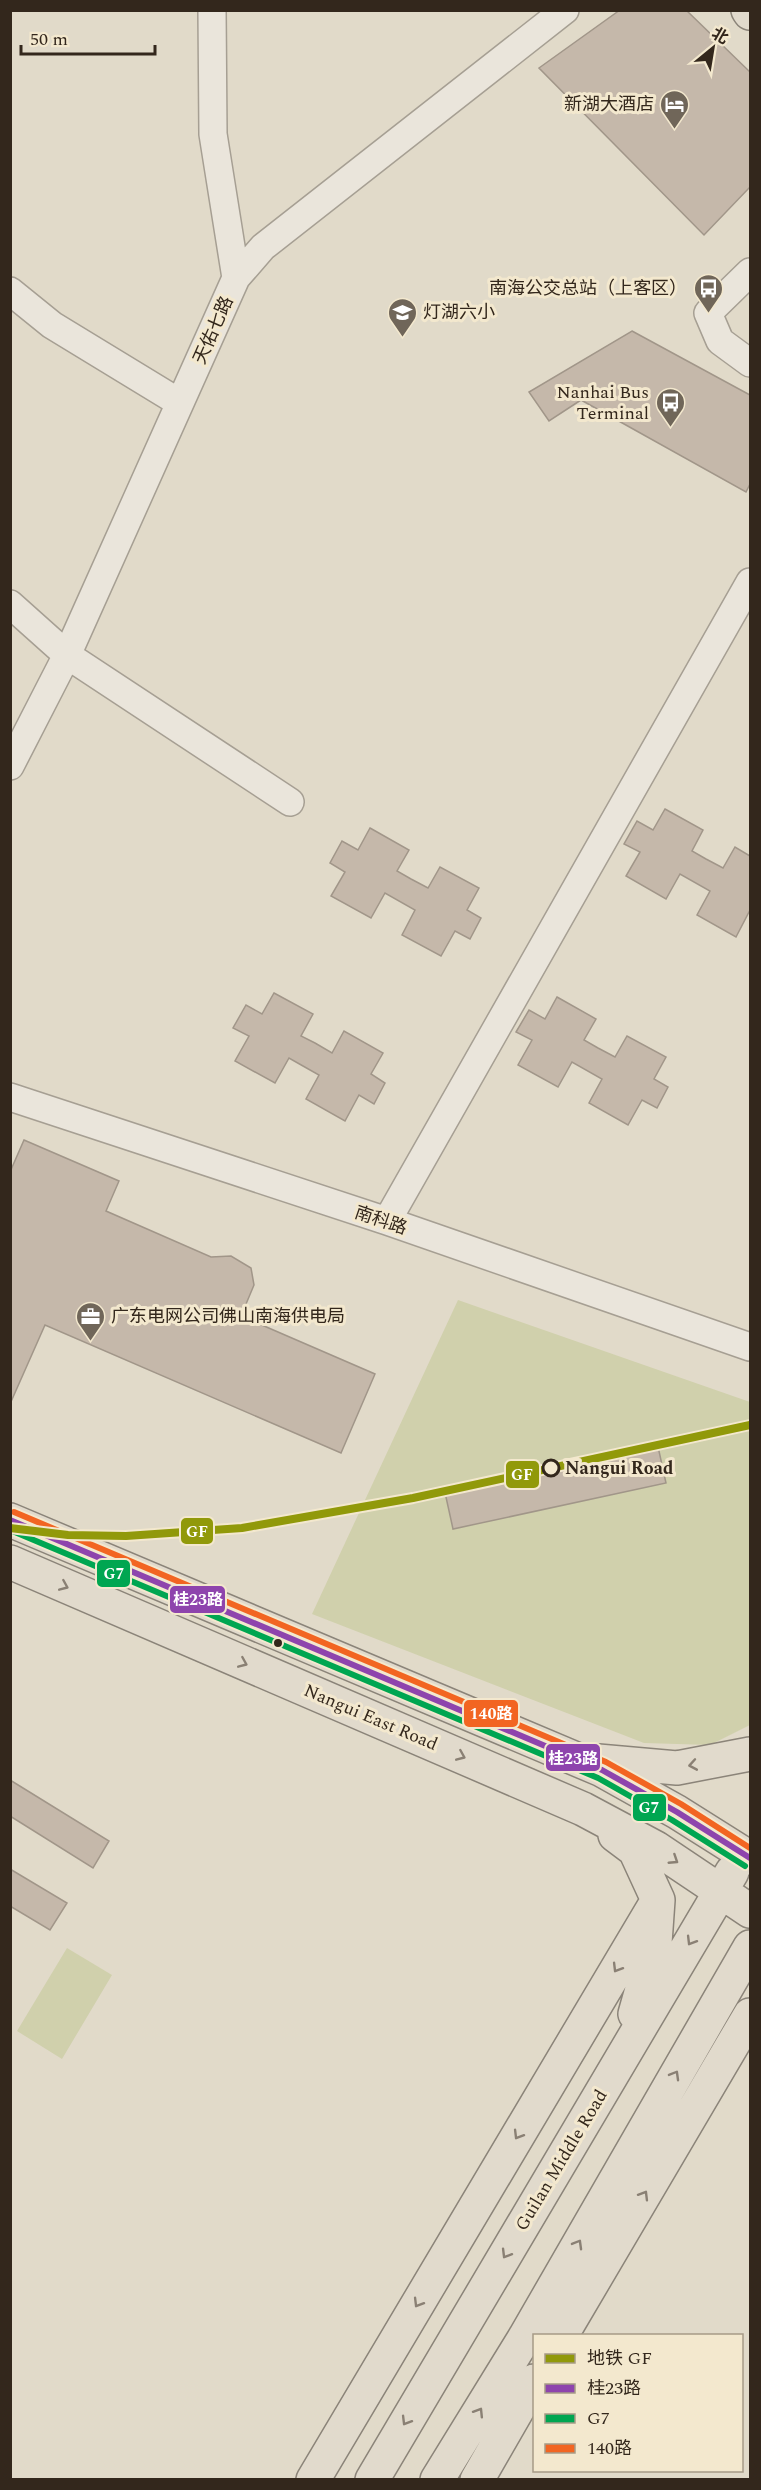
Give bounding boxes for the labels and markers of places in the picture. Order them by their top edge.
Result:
hotel icon: 新湖大酒店 [659,88,691,130]
place label: 新湖大酒店 [564,91,654,118]
bus stop icon: 南海公交总站（上客区） [692,272,724,314]
place label: 南海公交总站（上客区） [489,275,687,302]
school or university icon: 灯湖六小 [386,296,418,338]
place label: 灯湖六小 [423,299,495,326]
place label: Nanhai Bus Terminal [556,379,649,427]
bus stop icon: Nanhai Bus Terminal [654,386,686,428]
office icon: 广东电网公司佛山南海供电局 [74,1300,106,1342]
place label: 广东电网公司佛山南海供电局 [111,1303,345,1330]
place label: Nangui Road [565,1455,674,1482]
marker: Nangui Road [542,1459,560,1477]
unlabelled marker [272,1637,284,1649]

